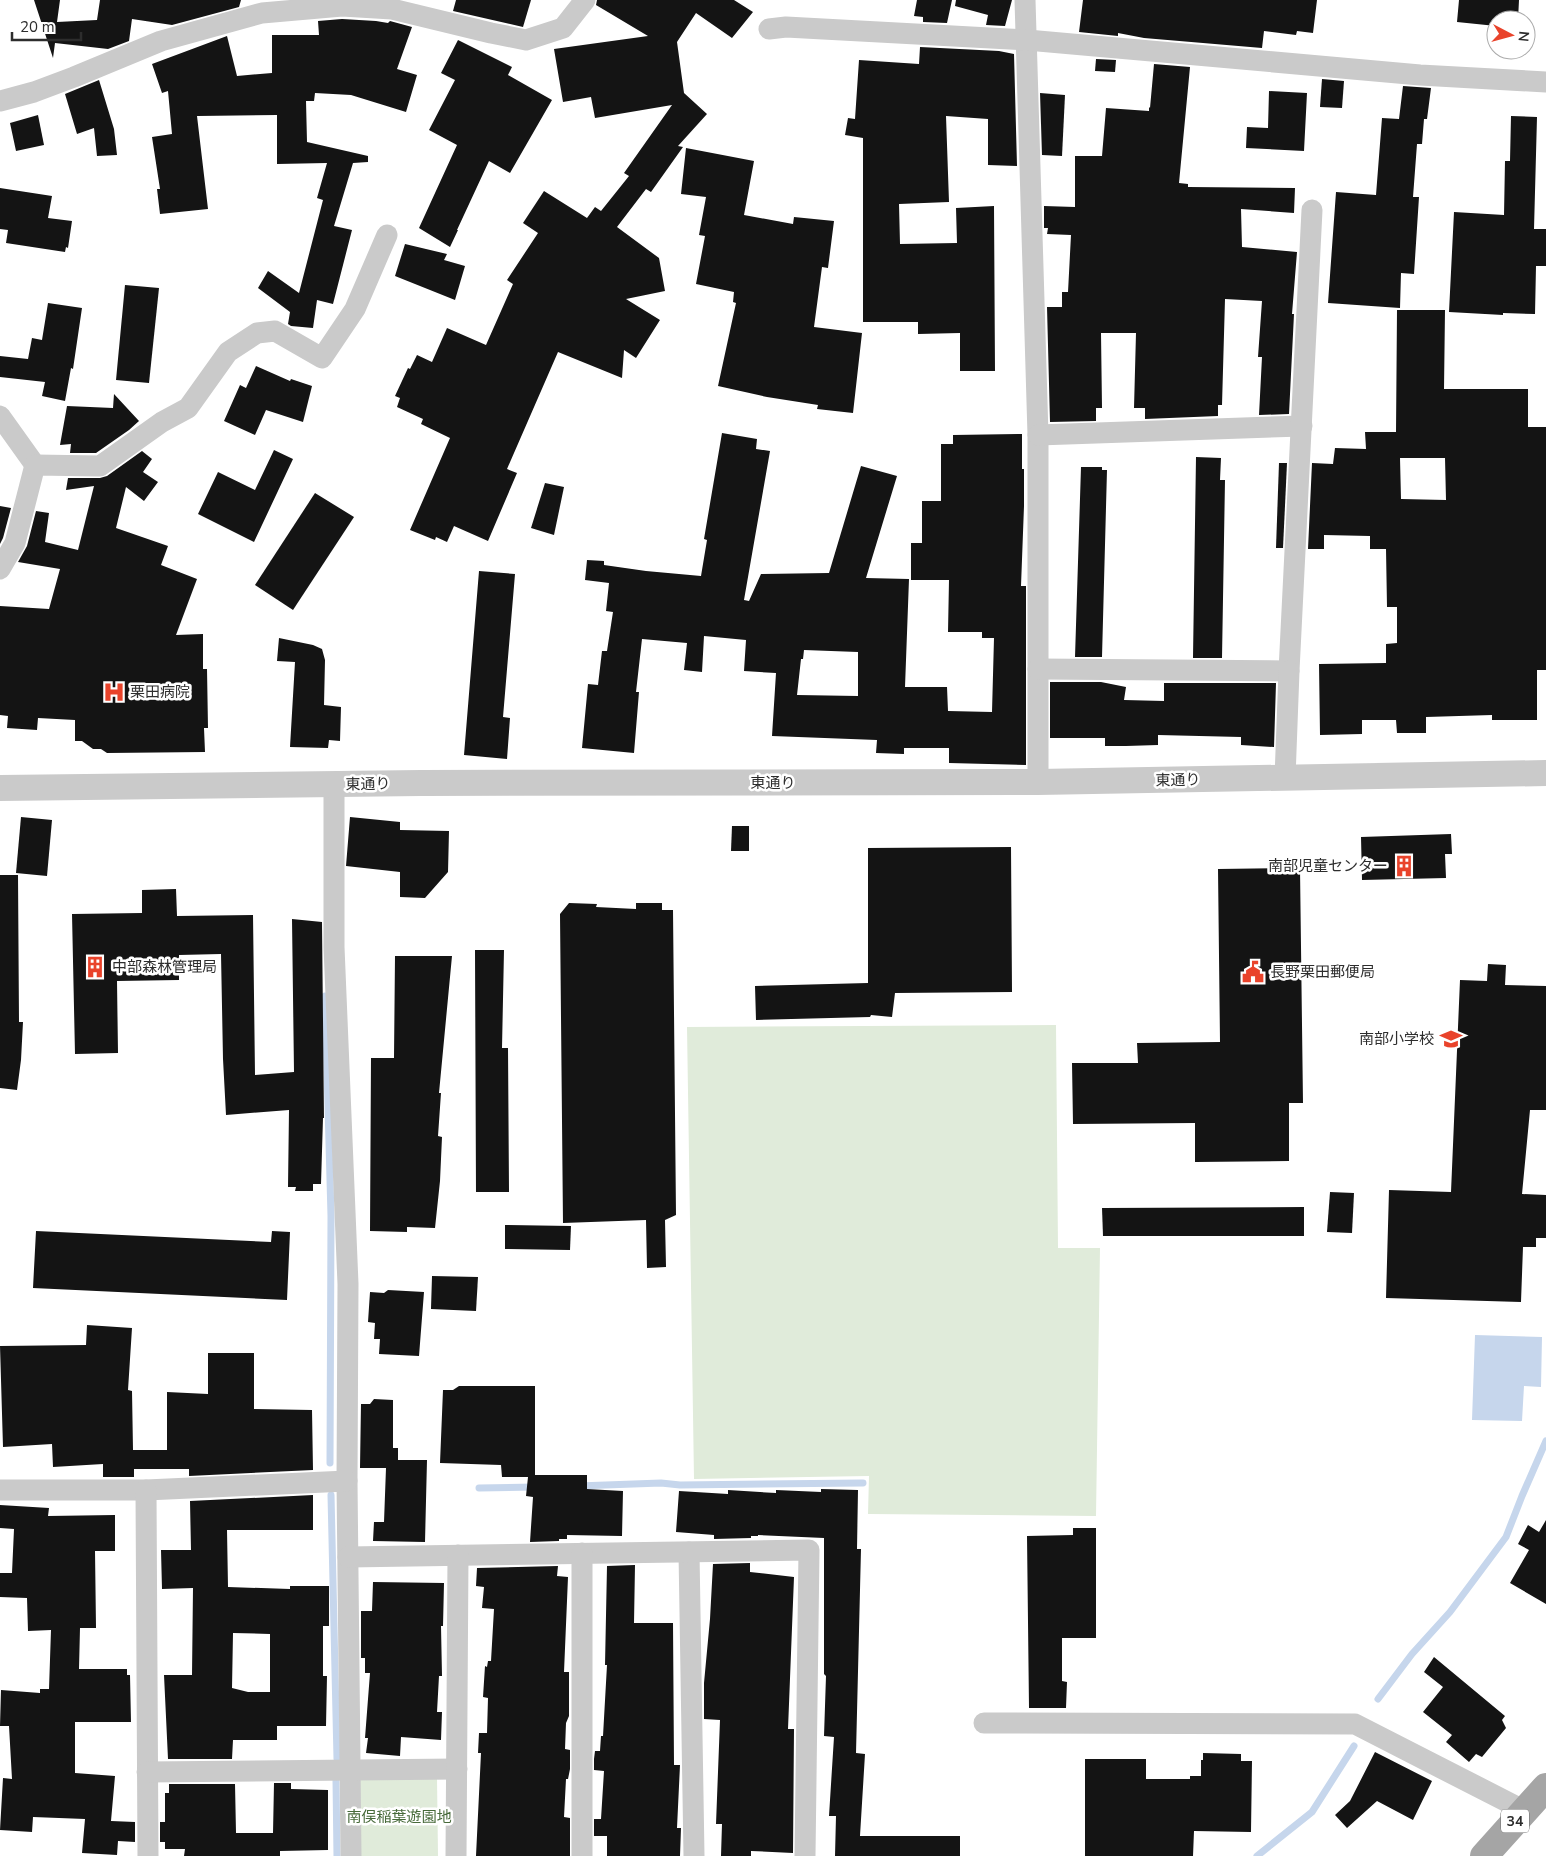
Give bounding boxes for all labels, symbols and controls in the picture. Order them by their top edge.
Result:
scale bar [12,10,81,42]
north arrow [1486,10,1536,60]
text: 20 m [20,17,55,37]
text: N [1513,30,1533,43]
hospital icon: 栗田病院 [101,679,127,705]
place label: 栗田病院 [130,682,190,702]
street label: 東通り [1155,770,1201,790]
street label: 東通り [750,773,796,793]
street label: 東通り [345,774,391,794]
building icon: 南部児童センター [1391,853,1417,879]
place label: 南部児童センター [1268,856,1388,876]
building icon: 中部森林管理局 [82,954,108,980]
place label: 中部森林管理局 [112,957,217,977]
public building icon: 長野栗田郵便局 [1240,959,1266,985]
place label: 長野栗田郵便局 [1270,962,1375,982]
school or university icon: 南部小学校 [1438,1026,1464,1052]
place label: 南部小学校 [1359,1029,1434,1049]
park label: 南俣稲葉遊園地 [346,1807,452,1827]
road number: 34 [1501,1810,1529,1832]

